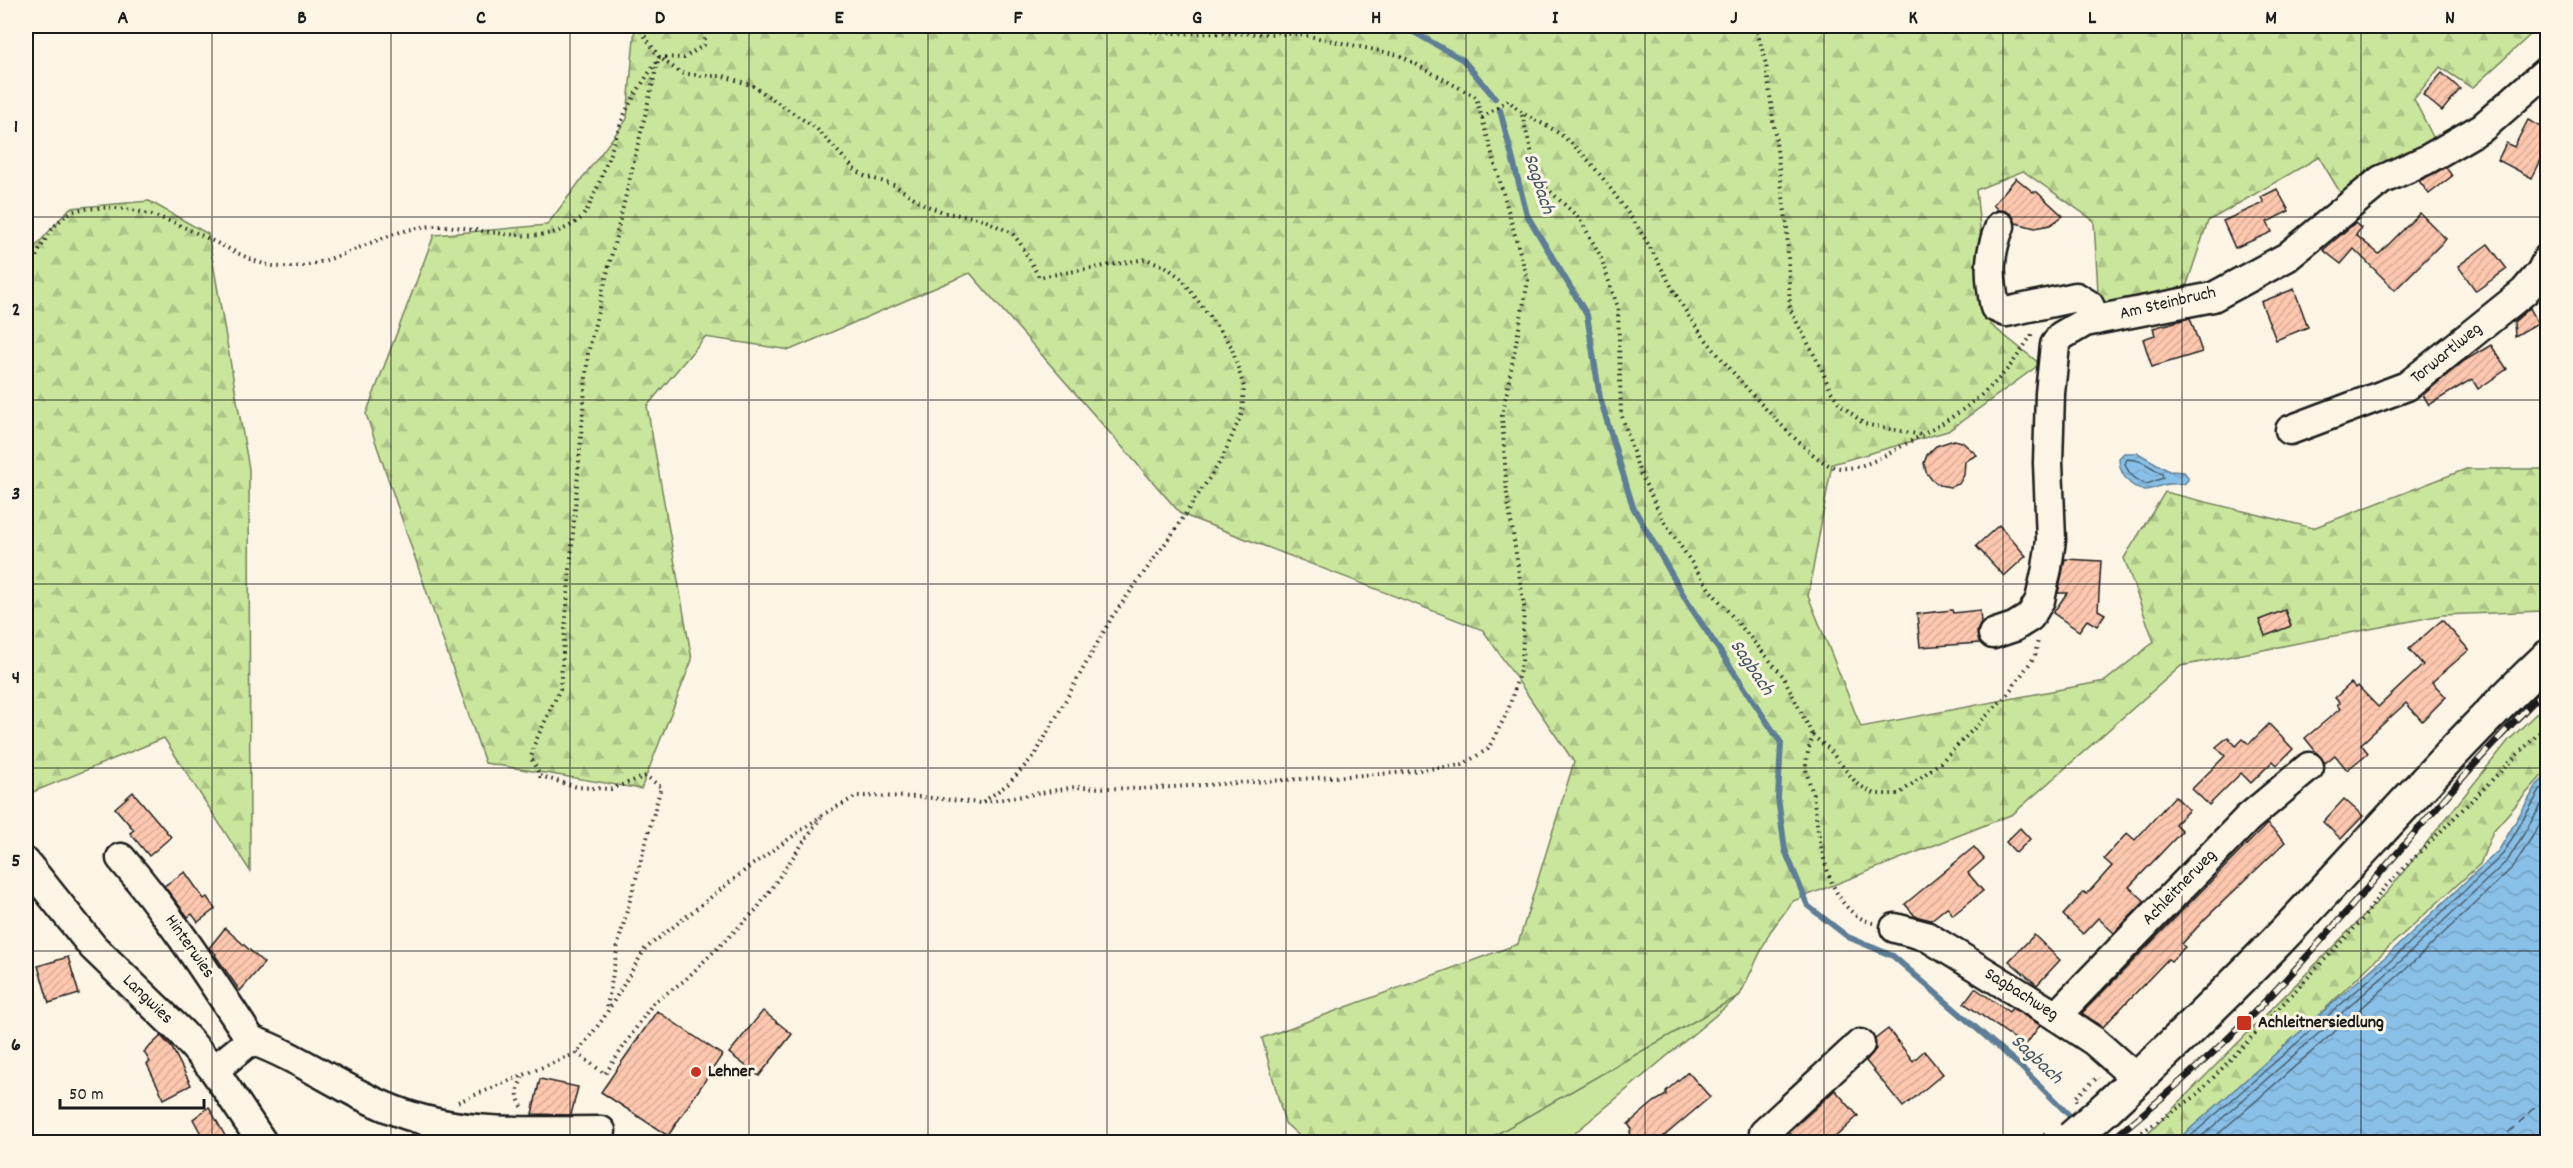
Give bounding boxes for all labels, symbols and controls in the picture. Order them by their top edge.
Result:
text: A [118,5,129,33]
text: B [297,5,307,33]
text: C [476,5,486,33]
text: D [655,5,666,33]
text: E [834,5,844,33]
text: F [1014,5,1024,33]
text: G [1192,5,1202,33]
text: H [1371,5,1381,33]
text: I [1552,5,1559,33]
text: J [1730,5,1738,33]
text: K [1908,5,1918,33]
text: L [2088,5,2097,33]
text: M [2265,5,2277,33]
text: N [2445,5,2455,33]
text: 1 [14,114,18,142]
water label: Sagbach [1515,150,1561,219]
street label: Am Steinbruch [2117,281,2219,327]
text: 2 [12,297,20,325]
street label: Torwartlweg [2406,317,2488,391]
text: 3 [12,481,20,509]
water label: Sagbach [1722,634,1780,702]
text: 4 [12,665,20,693]
street label: Achleitnerweg [2137,844,2223,932]
text: 5 [11,848,21,876]
street label: Hinterwies [158,910,220,984]
street label: Sagbachweg [1979,962,2063,1028]
street label: Langwies [116,969,178,1031]
place label: Achleitnersiedlung [2258,1011,2384,1036]
marker: Achleitnersiedlung [2235,1014,2253,1032]
water label: Sagbach [2004,1029,2069,1092]
text: 6 [11,1032,21,1060]
place label: Lehner [708,1060,755,1085]
marker: Lehner [689,1065,703,1079]
scale bar [60,1072,204,1110]
text: 50 m [69,1083,104,1108]

